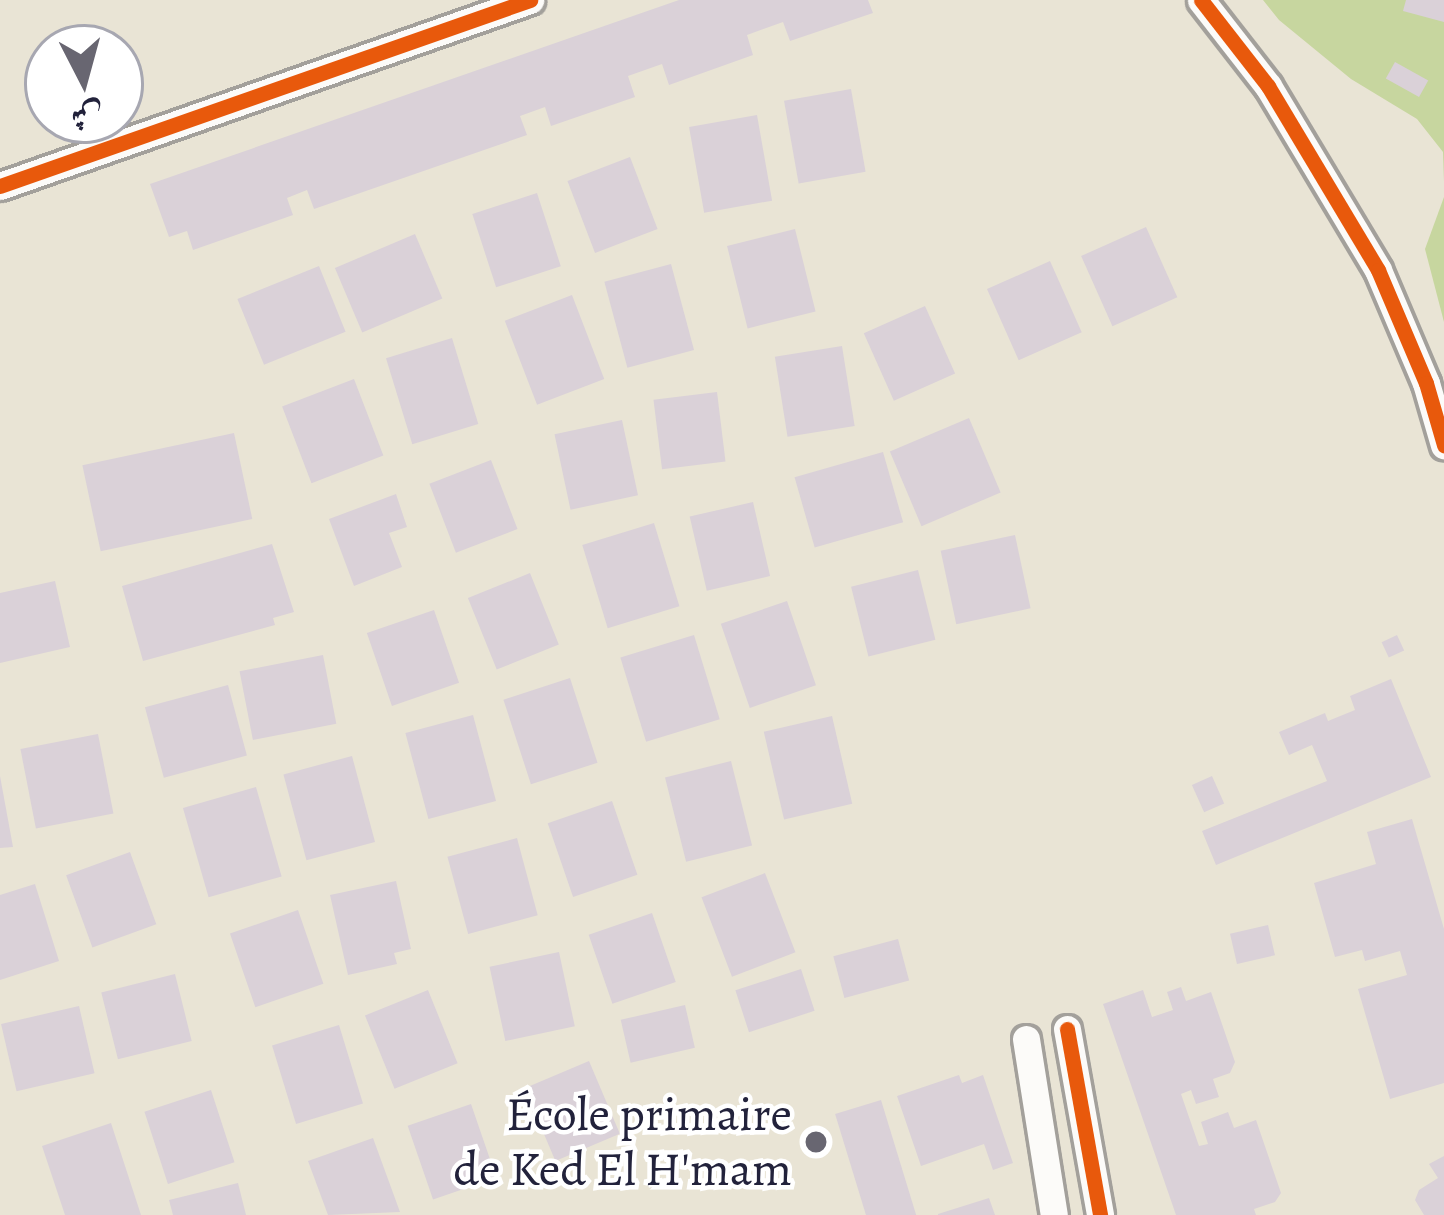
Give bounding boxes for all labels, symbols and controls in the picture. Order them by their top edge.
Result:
north arrow [24,24,144,144]
text: ش [69,93,106,141]
place label: École primaire de Ked El H'mam [453,1085,792,1198]
marker: École primaire de Ked El H'mam [803,1129,829,1155]

